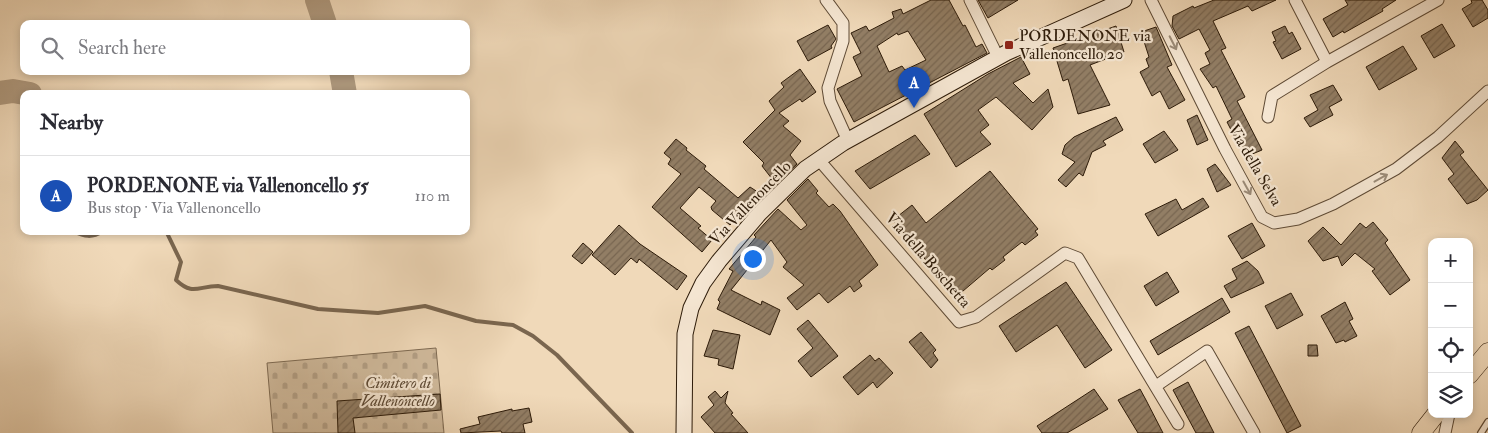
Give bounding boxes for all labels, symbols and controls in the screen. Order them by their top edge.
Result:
search box [20,20,470,75]
place label: PORDENONE via Vallenoncello 20 [1019,26,1151,64]
icon: search [38,34,66,62]
text: Search here [78,36,166,60]
one-way arrow [1168,36,1178,51]
marker: PORDENONE via Vallenoncello 20 [1003,39,1015,51]
pin: A [898,67,930,108]
text: Nearby [40,109,103,136]
street label: Via della Selva [1224,121,1287,210]
street label: Via Vallenoncello [705,156,796,249]
one-way arrow [1373,173,1388,183]
text: PORDENONE via Vallenoncello 55 [87,174,369,198]
one-way arrow [1242,181,1252,196]
text: A [51,186,61,206]
text: 110 m [415,186,450,206]
text: Bus stop · Via Vallenoncello [87,198,261,218]
street label: Via della Boschetta [881,208,975,312]
map controls [1428,238,1473,418]
button: + [1428,238,1473,283]
your location [740,246,766,272]
button: − [1428,283,1473,328]
button: locate [1428,328,1473,373]
park label: Cimitero di Vallenoncello [361,373,435,411]
button: layers [1428,373,1473,418]

